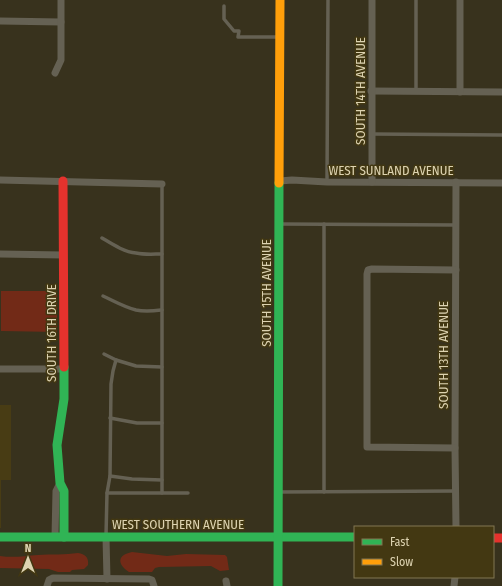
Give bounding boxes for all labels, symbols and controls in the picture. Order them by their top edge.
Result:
street label: SOUTH 14TH AVENUE [353,37,368,145]
street label: WEST SUNLAND AVENUE [328,163,454,178]
street label: SOUTH 15TH AVENUE [259,239,274,347]
street label: SOUTH 16TH DRIVE [44,284,59,382]
street label: SOUTH 13TH AVENUE [436,301,451,409]
street label: WEST SOUTHERN AVENUE [112,517,244,532]
legend [354,526,494,578]
text: Fast [390,535,409,549]
north arrow [8,538,48,578]
text: N [25,542,31,555]
text: Slow [390,555,413,569]

